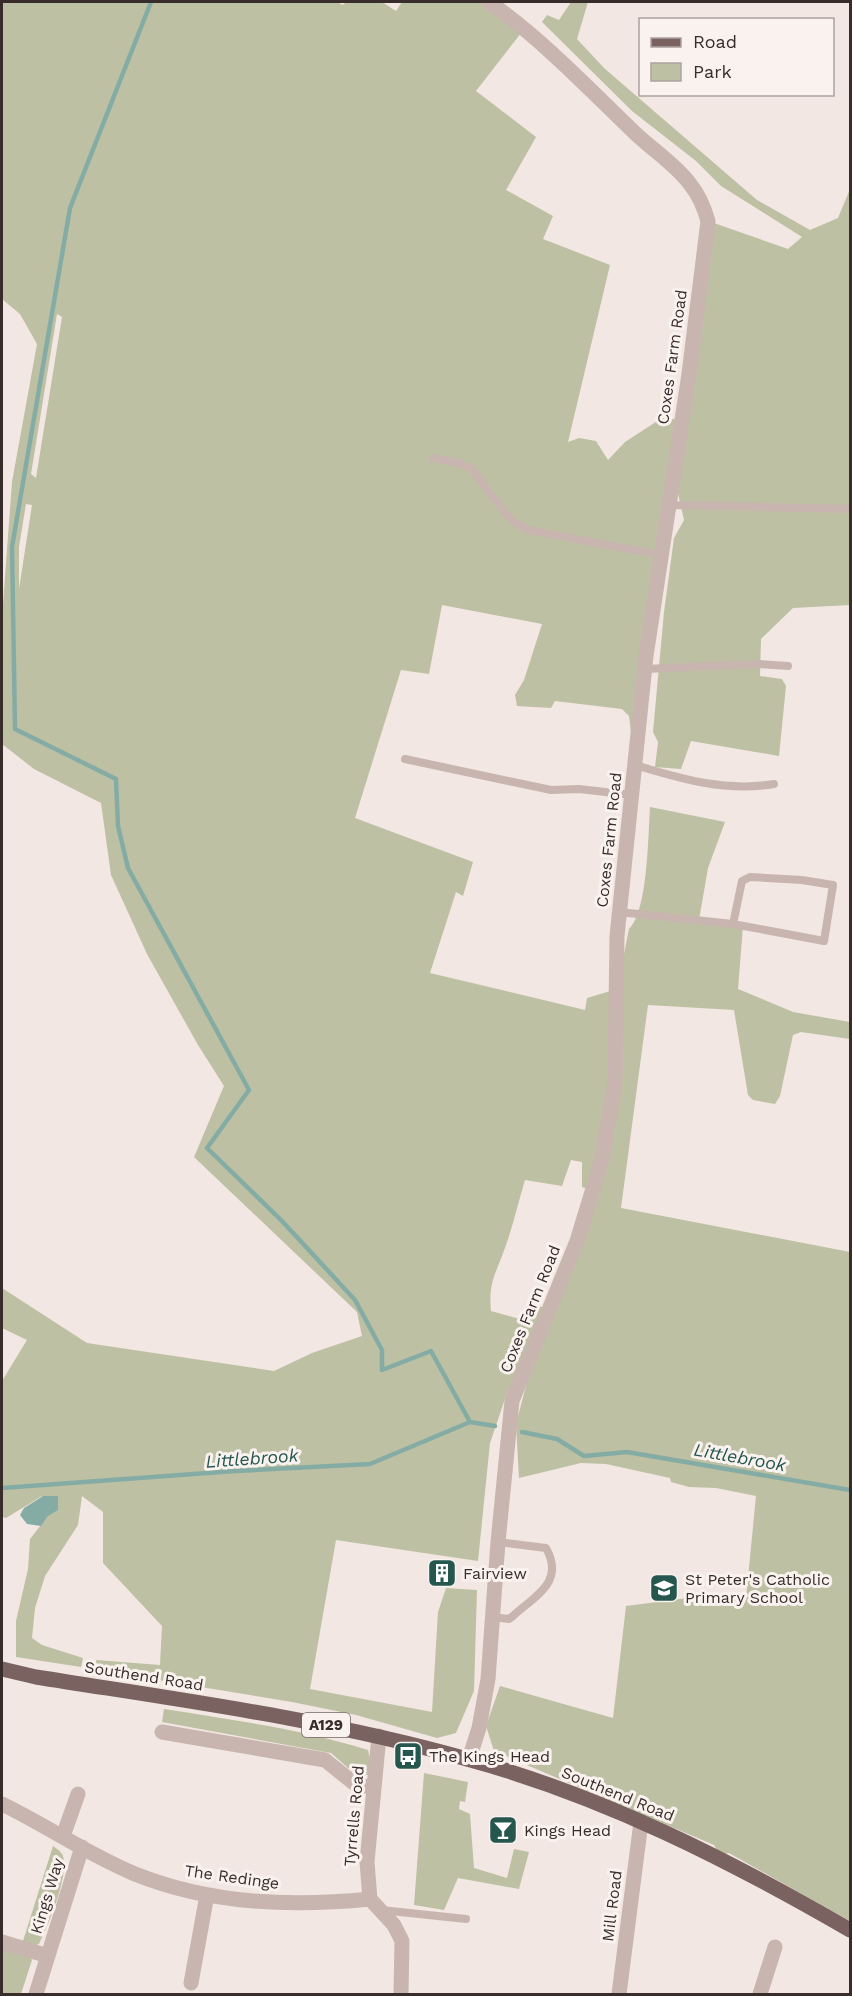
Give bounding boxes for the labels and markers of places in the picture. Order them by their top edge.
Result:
building icon: Fairview [426,1557,458,1589]
place label: Fairview [463,1564,527,1583]
place label: St Peter's Catholic Primary School [685,1570,830,1607]
school or university icon: St Peter's Catholic Primary School [648,1572,680,1604]
bus stop icon: The Kings Head [392,1740,424,1772]
place label: The Kings Head [429,1747,550,1766]
bar icon: Kings Head [487,1814,519,1846]
place label: Kings Head [524,1821,611,1840]

